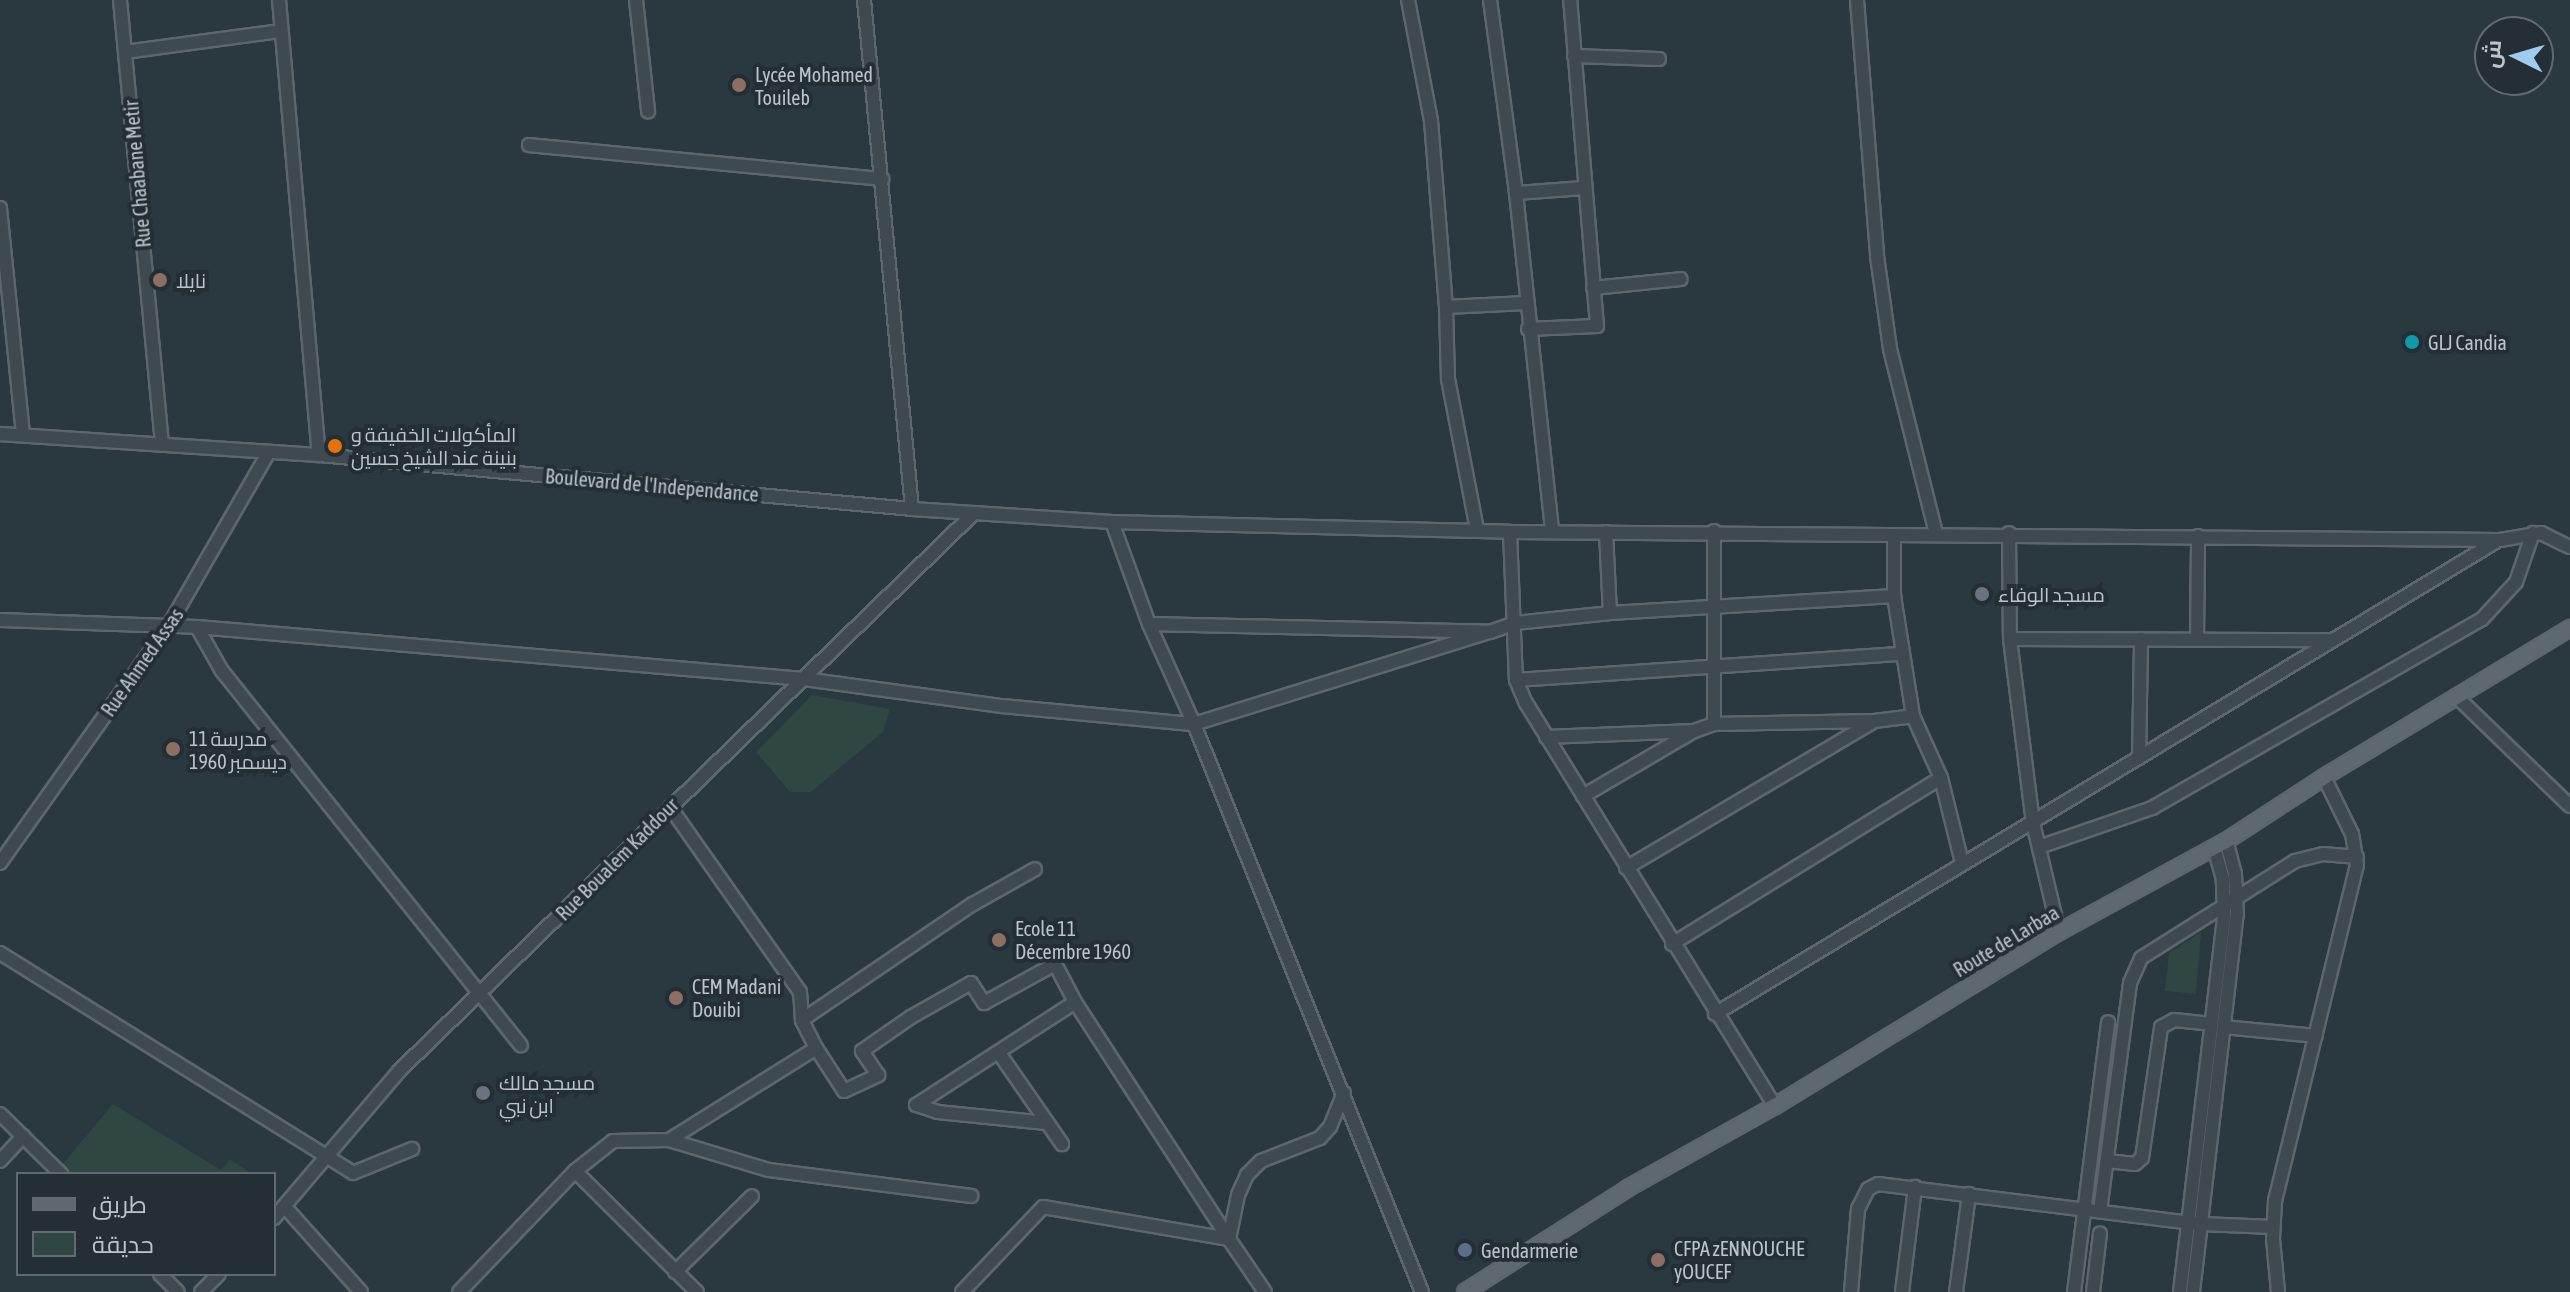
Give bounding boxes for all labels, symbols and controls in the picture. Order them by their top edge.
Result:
north arrow [2474,16,2554,96]
text: ش [2478,39,2506,69]
place label: Lycée Mohamed Touileb [755,62,873,109]
marker: Lycée Mohamed Touileb [730,76,748,94]
street label: Rue Chaabane Metir [119,99,155,249]
place label: نايلا [176,268,206,292]
marker: نايلا [151,271,169,289]
place label: GLJ Candia [2428,330,2507,354]
marker: GLJ Candia [2403,333,2421,351]
place label: المأكولات الخفيفة و بنينة عند الشيخ حسين [351,422,517,469]
marker: المأكولات الخفيفة و بنينة عند الشيخ حسين [326,437,344,455]
street label: Boulevard de l'Independance [544,464,760,506]
place label: مسجد الوفاء [1998,582,2105,606]
marker: مسجد الوفاء [1973,585,1991,603]
street label: Rue Ahmed Assas [96,603,188,721]
place label: مدرسة 11 ديسمبر 1960 [189,726,287,773]
marker: مدرسة 11 ديسمبر 1960 [164,740,182,758]
street label: Rue Boualem Kaddour [551,793,683,925]
street label: Route de Larbaa [1949,900,2063,982]
place label: Ecole 11 Décembre 1960 [1015,916,1131,963]
marker: Ecole 11 Décembre 1960 [990,931,1008,949]
place label: CEM Madani Douibi [692,974,781,1021]
marker: CEM Madani Douibi [667,989,685,1007]
place label: مسجد مالك ابن نبي [499,1070,595,1117]
marker: مسجد مالك ابن نبي [474,1084,492,1102]
legend [16,1172,276,1276]
text: طريق [92,1191,147,1218]
text: حديقة [92,1231,154,1258]
place label: CFPA zENNOUCHE yOUCEF [1674,1236,1805,1283]
place label: Gendarmerie [1481,1238,1578,1262]
marker: Gendarmerie [1456,1241,1474,1259]
marker: CFPA zENNOUCHE yOUCEF [1649,1251,1667,1269]

